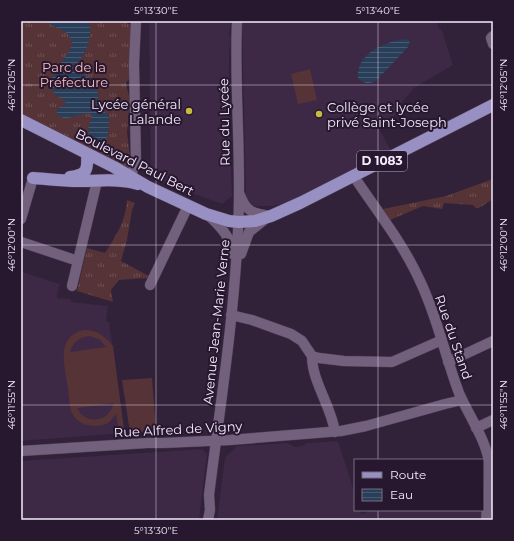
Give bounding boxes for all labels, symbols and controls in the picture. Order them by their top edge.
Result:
text: 5°13'30"E [134,4,178,17]
text: 5°13'40"E [356,4,401,17]
text: 46°12'05"N [5,59,18,111]
park label: Parc de la Préfecture [40,59,108,90]
text: 46°12'05"N [497,59,510,111]
street label: Rue du Lycée [215,78,233,166]
place label: Lycée général Lalande [91,96,181,127]
place label: Collège et lycée privé Saint-Joseph [327,99,447,130]
marker: Lycée général Lalande [184,106,194,116]
marker: Collège et lycée privé Saint-Joseph [314,109,324,119]
street label: Boulevard Paul Bert [73,125,197,199]
road number: D 1083 [357,151,407,171]
text: 46°12'00"N [5,218,18,272]
text: 46°12'00"N [497,218,510,272]
street label: Avenue Jean-Marie Verne [199,238,233,405]
street label: Rue du Stand [432,292,476,382]
text: 46°11'55"N [5,380,18,430]
text: 46°11'55"N [497,380,510,430]
street label: Rue Alfred de Vigny [113,418,244,440]
legend [354,459,484,511]
text: Route [390,467,426,482]
text: Eau [390,487,413,502]
text: 5°13'30"E [134,524,178,537]

